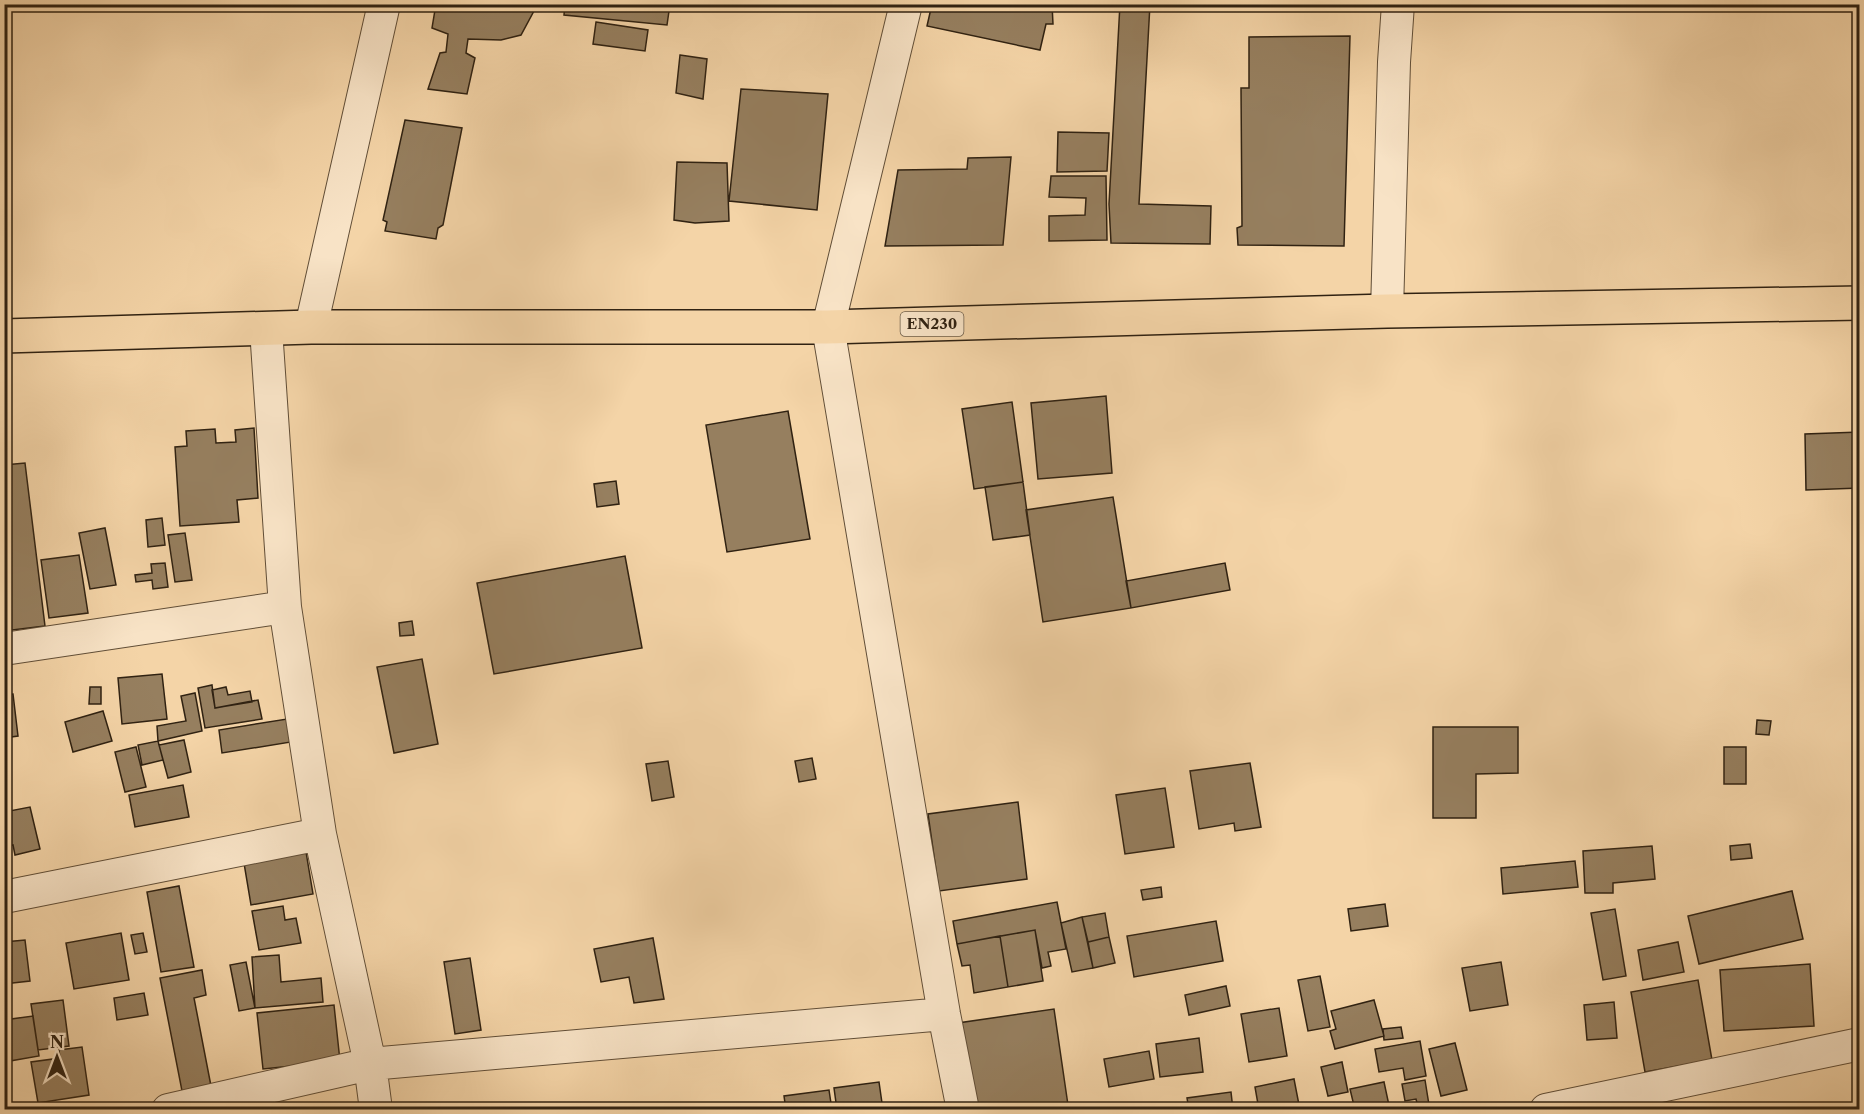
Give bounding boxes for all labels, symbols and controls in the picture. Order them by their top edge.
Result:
road number: EN230 [900,312,964,336]
north arrow [27,1027,87,1087]
text: N [50,1032,64,1052]

